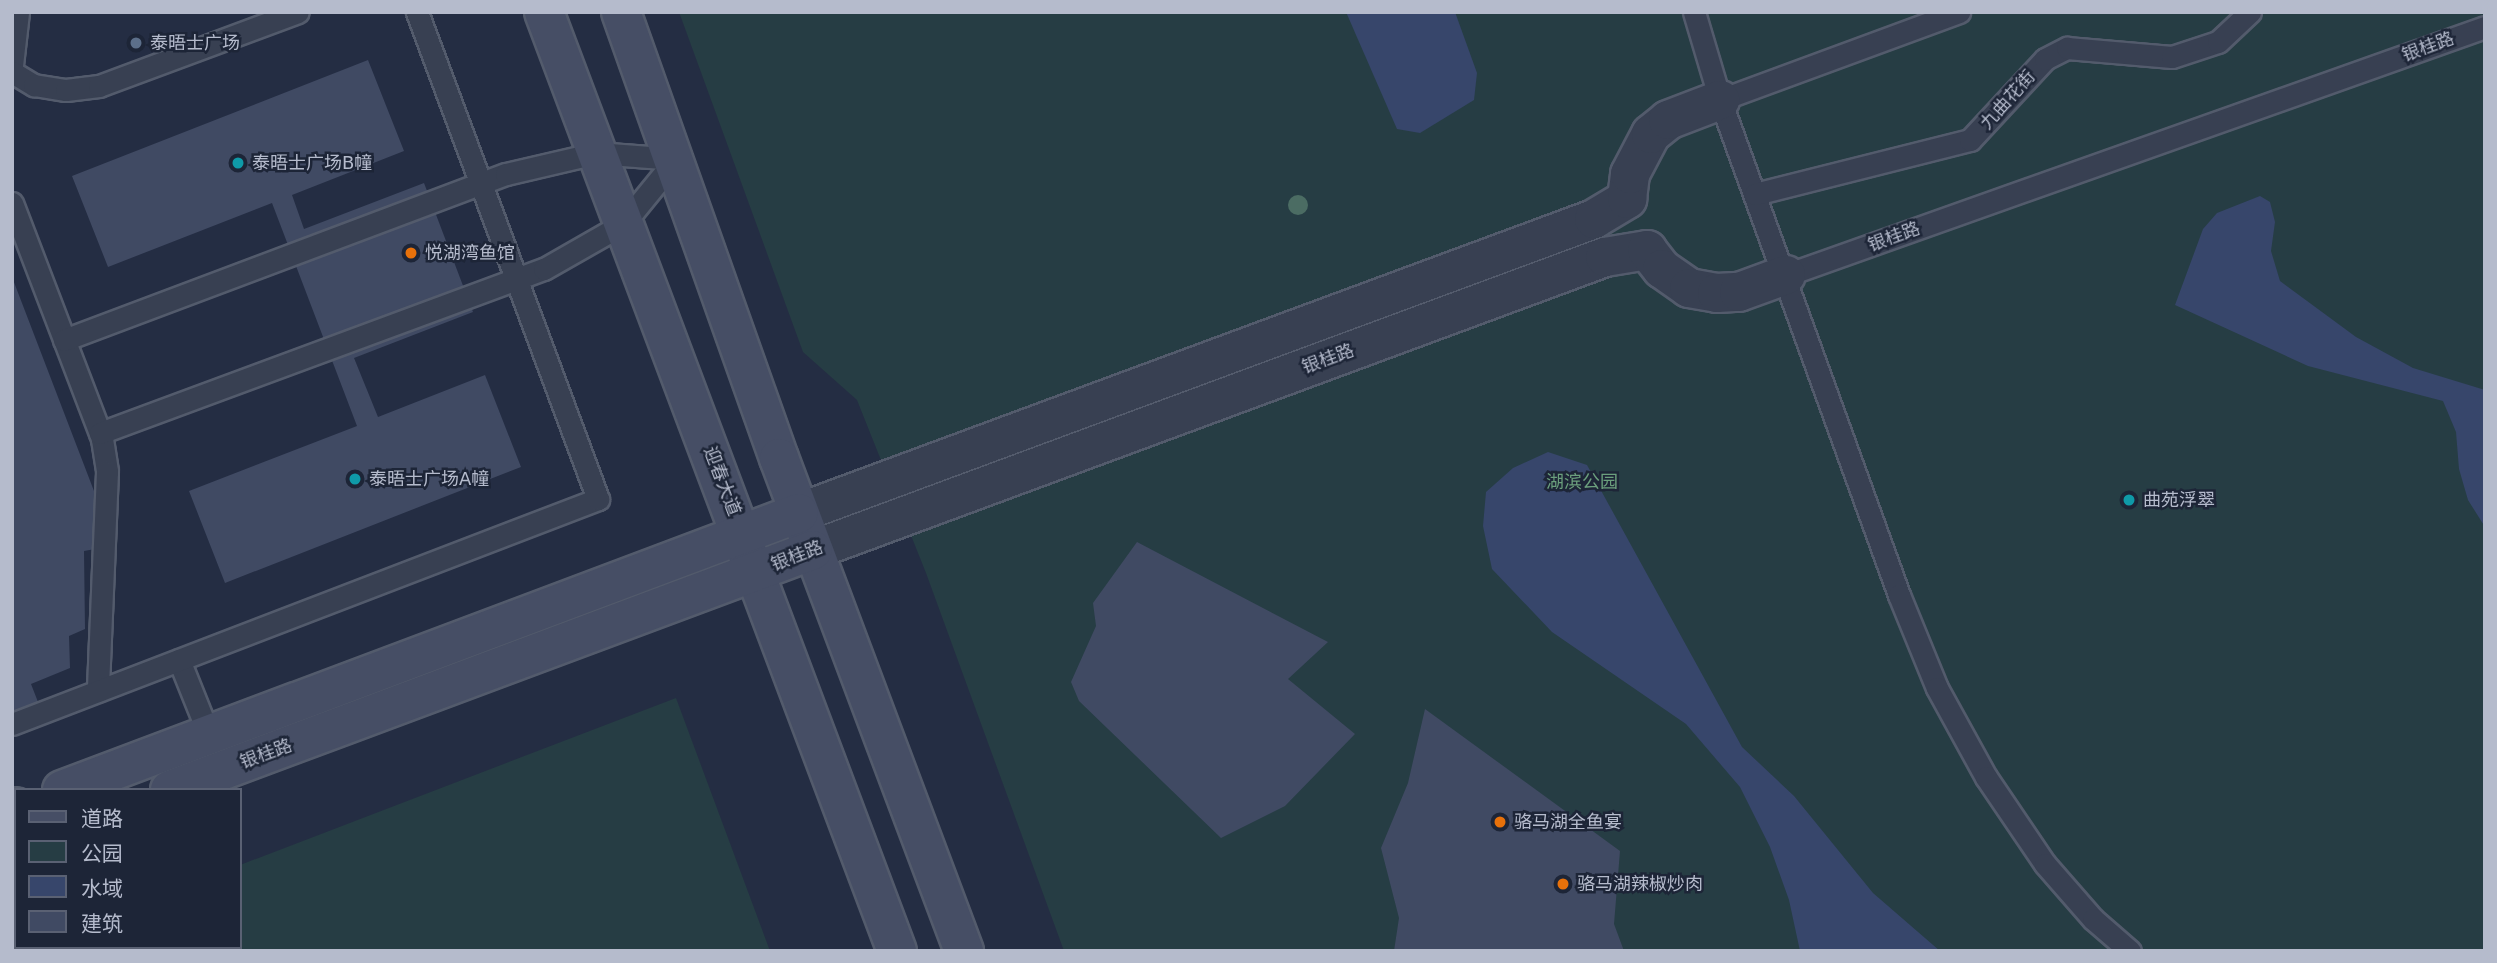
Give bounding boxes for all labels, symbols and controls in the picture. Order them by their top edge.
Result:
street label: 银桂路 [2399,28,2457,66]
place label: 泰晤士广场 [150,32,240,54]
marker: 泰晤士广场 [128,35,144,51]
street label: 九曲花街 [1976,66,2040,134]
place label: 泰晤士广场B幢 [252,152,372,174]
marker: 泰晤士广场B幢 [230,155,246,171]
street label: 银桂路 [1865,218,1923,256]
place label: 悦湖湾鱼馆 [425,242,515,264]
marker: 悦湖湾鱼馆 [403,245,419,261]
street label: 银桂路 [1299,340,1357,378]
street label: 迎春大道 [699,444,745,518]
place label: 泰晤士广场A幢 [369,468,489,490]
marker: 泰晤士广场A幢 [347,471,363,487]
park label: 湖滨公园 [1546,471,1618,493]
place label: 曲苑浮翠 [2143,489,2215,511]
marker: 曲苑浮翠 [2121,492,2137,508]
street label: 银桂路 [768,536,826,576]
street label: 银桂路 [237,735,295,773]
legend [14,788,242,949]
text: 道路 [81,807,123,831]
place label: 骆马湖全鱼宴 [1514,811,1622,833]
marker: 骆马湖全鱼宴 [1492,814,1508,830]
text: 公园 [81,842,123,866]
place label: 骆马湖辣椒炒肉 [1577,873,1703,895]
marker: 骆马湖辣椒炒肉 [1555,876,1571,892]
text: 水域 [81,877,123,901]
text: 建筑 [81,912,123,936]

